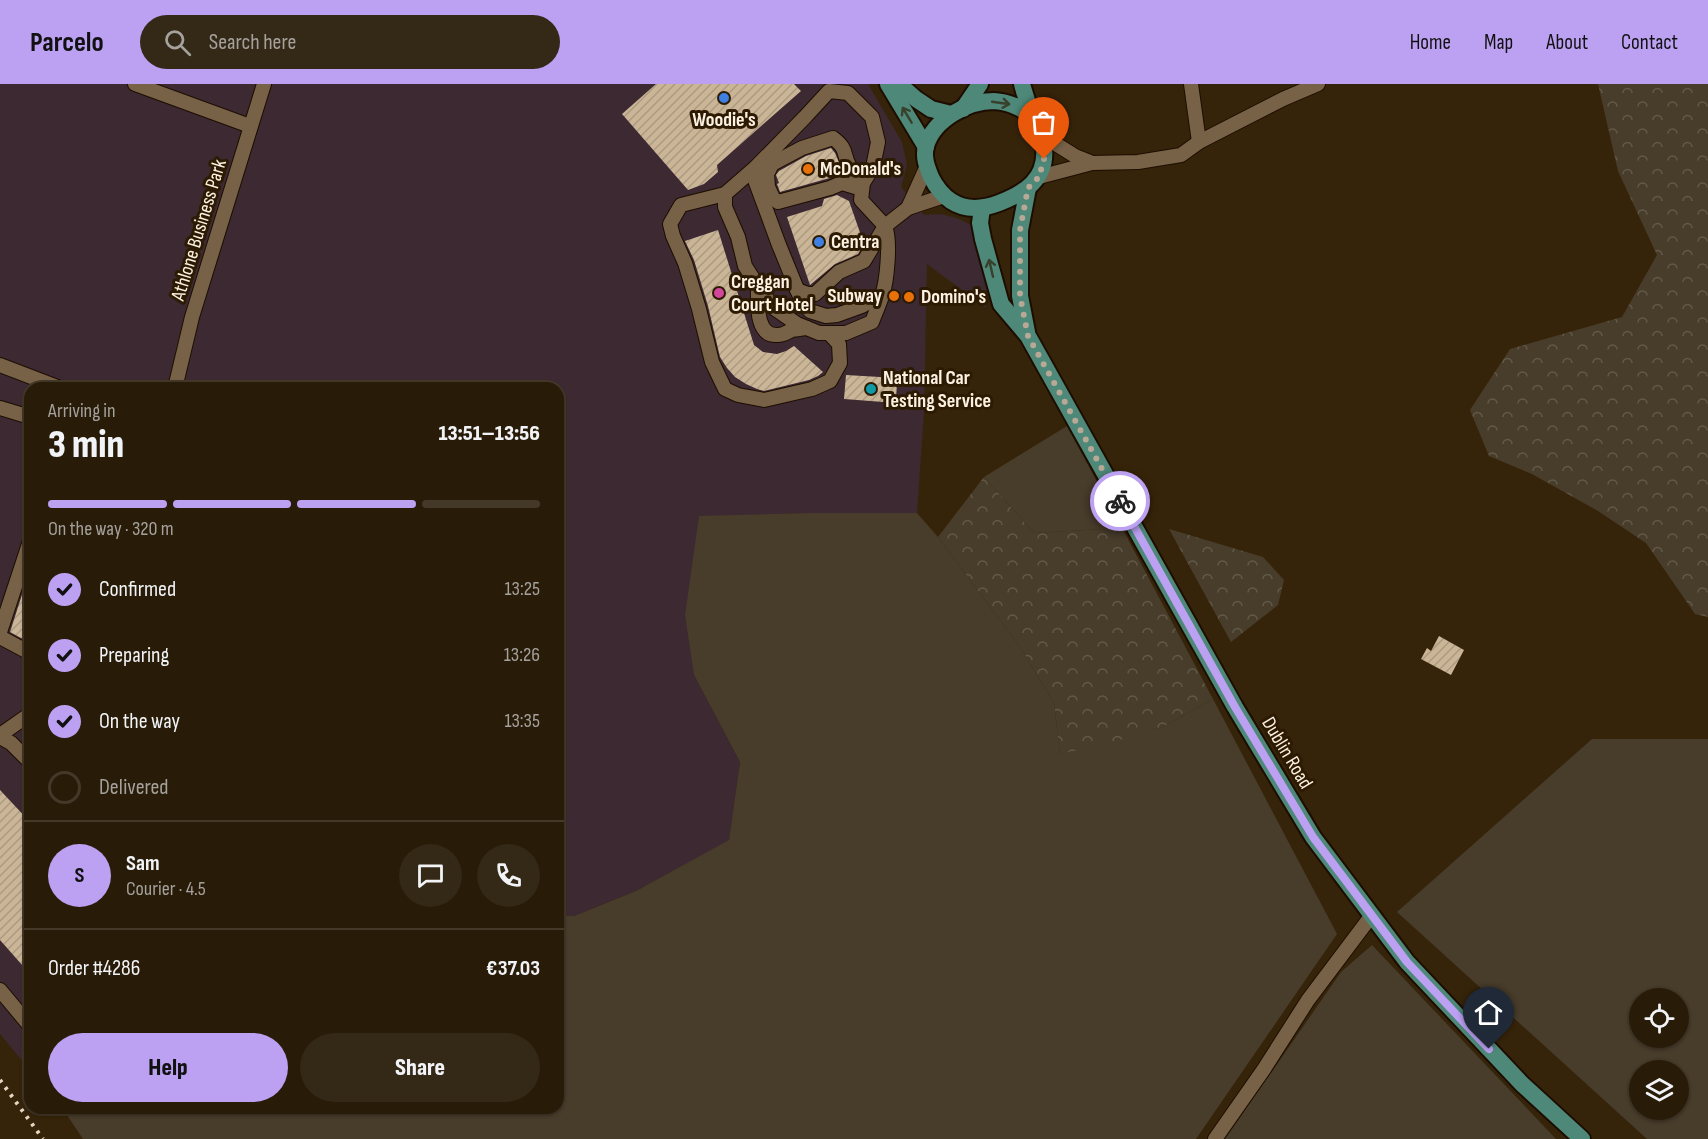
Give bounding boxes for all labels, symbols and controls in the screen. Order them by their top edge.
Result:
search box [140,15,560,69]
text: Parcelo [30,26,104,59]
icon: search [161,26,194,59]
text: Search here [209,29,296,56]
text: Home [1410,30,1451,55]
text: Map [1484,30,1513,55]
text: About [1546,30,1588,55]
text: Contact [1621,30,1678,55]
marker: Woodie's [717,91,731,105]
pin [1018,97,1069,159]
one-way arrow [990,98,1010,109]
icon: bag [1027,106,1060,139]
one-way arrow [900,107,912,124]
place label: Woodie's [692,108,756,132]
street label: Athlone Business Park [166,156,232,304]
place label: McDonald's [820,157,902,181]
marker: McDonald's [801,162,815,176]
place label: Centra [831,230,879,254]
marker: Centra [812,235,826,249]
one-way arrow [985,259,997,278]
place label: Creggan Court Hotel [731,270,813,317]
place label: Subway [827,284,883,308]
place label: Domino's [921,285,987,309]
marker: Creggan Court Hotel [712,286,726,300]
marker: Subway [887,289,901,303]
marker: Domino's [902,290,916,304]
place label: National Car Testing Service [883,366,991,413]
marker: National Car Testing Service [864,382,878,396]
text: Arriving in [48,399,116,423]
text: 13:51–13:56 [438,420,540,447]
text: 3 min [48,422,124,469]
courier [1090,471,1150,531]
icon: bike [1104,485,1137,518]
text: On the way · 320 m [48,517,174,541]
icon: check [48,573,81,606]
text: Confirmed [99,576,176,603]
text: 13:25 [505,577,540,601]
icon: check [48,639,81,672]
text: Preparing [99,642,169,669]
text: 13:26 [504,643,540,667]
icon: check [48,705,81,738]
text: On the way [99,708,180,735]
text: 13:35 [504,709,540,733]
street label: Dublin Road [1256,713,1318,793]
text: Delivered [99,774,168,801]
button: chat [399,844,462,907]
button: phone [477,844,540,907]
text: Sam [126,850,160,877]
text: S [75,862,84,889]
text: Courier · 4.5 [126,877,206,901]
text: Order #4286 [48,955,140,982]
text: €37.03 [486,955,540,982]
pin [1463,987,1514,1049]
map controls [1629,988,1689,1120]
button: locate [1629,988,1689,1048]
icon: home [1472,996,1505,1029]
button: Help [48,1033,288,1102]
button: Share [300,1033,540,1102]
button: layers [1629,1060,1689,1120]

